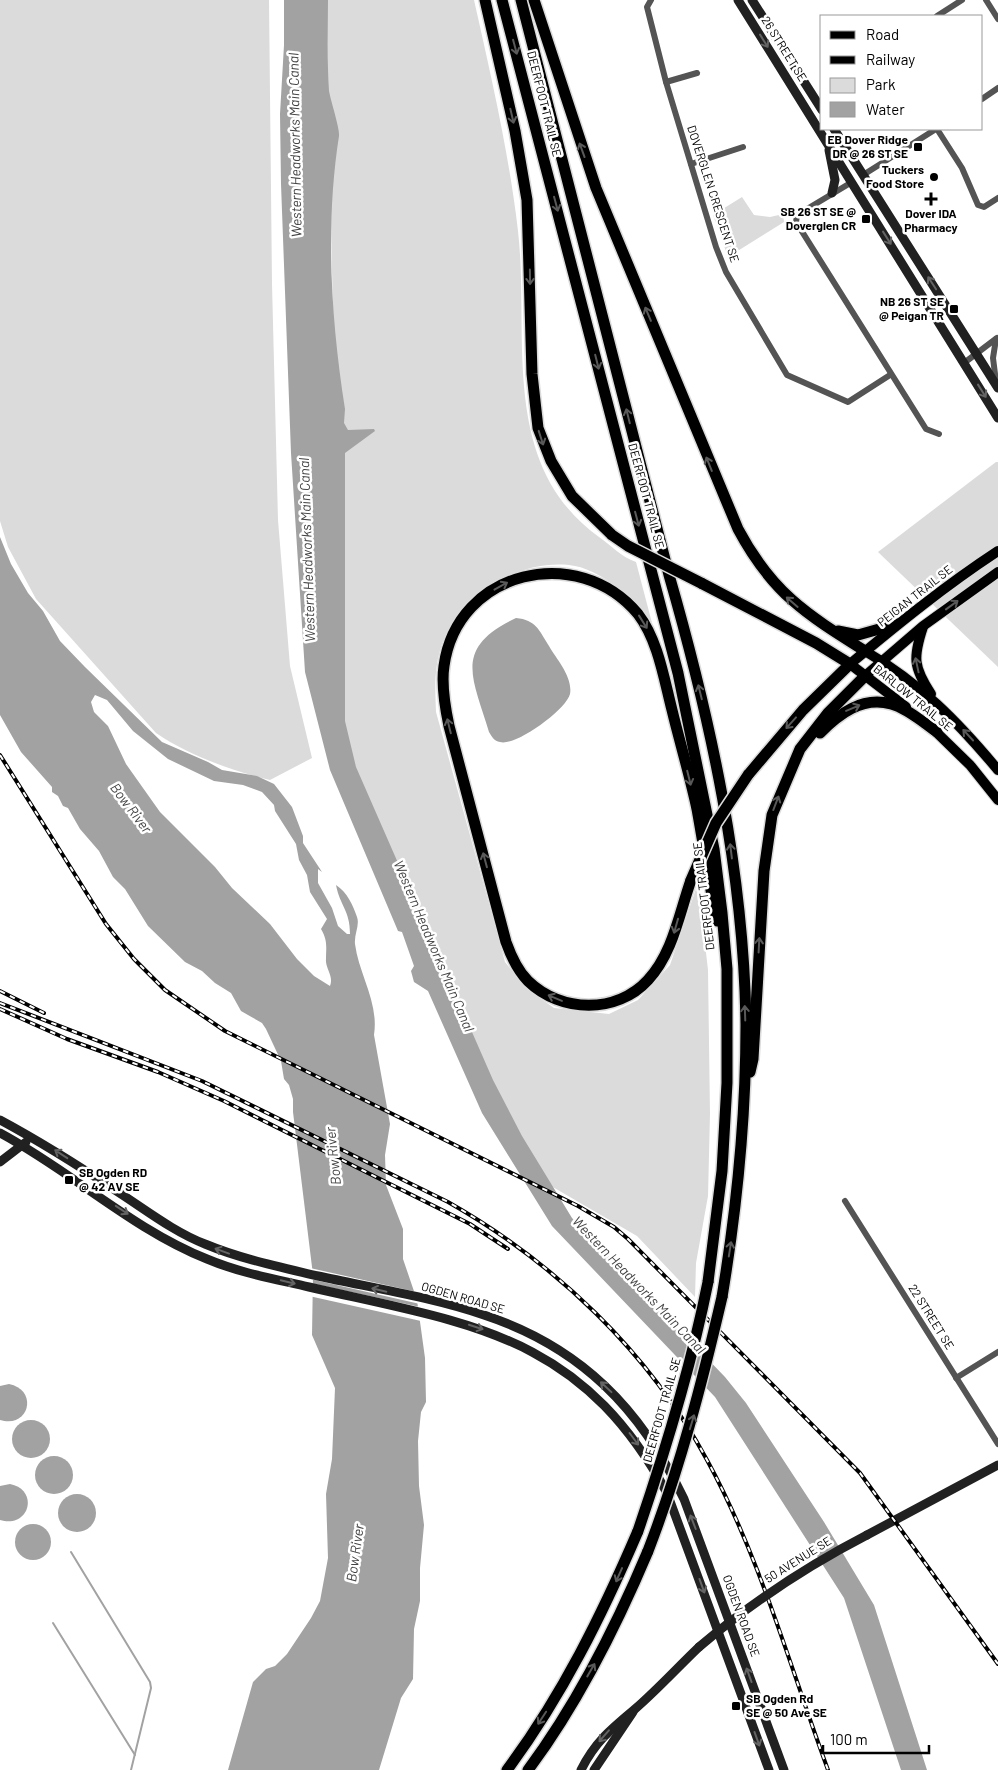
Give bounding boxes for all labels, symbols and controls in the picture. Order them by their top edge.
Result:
street label: 26 STREET SE [759,13,810,84]
legend [820,15,983,130]
text: Road [866,25,899,43]
one-way arrow [759,34,769,48]
one-way arrow [511,39,520,55]
street label: DEERFOOT TRAIL SE [525,49,565,158]
text: Railway [866,50,915,68]
water label: Western Headworks Main Canal [284,53,305,237]
text: Park [866,75,896,93]
text: Water [866,100,905,118]
one-way arrow [508,107,517,123]
street label: DOVERGLEN CRESCENT SE [685,123,743,264]
place label: EB Dover Ridge DR @ 26 ST SE [828,132,908,160]
marker: EB Dover Ridge DR @ 26 ST SE [912,141,924,153]
one-way arrow [577,142,586,158]
place label: Tuckers Food Store [866,162,924,190]
marker: Tuckers Food Store [928,171,940,183]
marker: Dover IDA Pharmacy [925,193,937,205]
one-way arrow [552,196,561,212]
place label: SB 26 ST SE @ Doverglen CR [781,204,856,232]
place label: Dover IDA Pharmacy [904,206,958,234]
marker: SB 26 ST SE @ Doverglen CR [860,213,872,225]
one-way arrow [882,231,892,245]
one-way arrow [526,268,535,284]
one-way arrow [927,277,937,291]
place label: NB 26 ST SE @ Peigan TR [879,294,944,322]
marker: NB 26 ST SE @ Peigan TR [948,303,960,315]
one-way arrow [642,307,652,322]
one-way arrow [592,353,602,369]
one-way arrow [977,384,987,398]
one-way arrow [623,409,632,425]
one-way arrow [537,430,546,445]
street label: DEERFOOT TRAIL SE [626,441,668,550]
water label: Western Headworks Main Canal [295,457,318,643]
one-way arrow [704,457,714,472]
one-way arrow [633,511,643,527]
street label: PEIGAN TRAIL SE [874,562,955,629]
one-way arrow [493,581,508,591]
one-way arrow [786,596,799,607]
one-way arrow [945,600,959,610]
one-way arrow [638,615,648,629]
one-way arrow [912,658,921,674]
street label: BARLOW TRAIL SE [871,661,956,733]
one-way arrow [695,684,705,700]
one-way arrow [845,702,860,712]
one-way arrow [785,717,797,730]
one-way arrow [444,719,454,735]
one-way arrow [962,728,974,741]
one-way arrow [685,769,694,785]
water label: Bow River [107,779,156,837]
one-way arrow [773,795,782,810]
street label: DEERFOOT TRAIL SE [689,841,717,951]
one-way arrow [726,844,736,860]
one-way arrow [479,852,489,868]
water label: Western Headworks Main Canal [391,857,478,1034]
one-way arrow [670,918,680,934]
one-way arrow [755,937,764,953]
one-way arrow [548,993,563,1003]
one-way arrow [740,1005,750,1022]
water label: Bow River [321,1125,344,1186]
one-way arrow [54,1149,68,1159]
place label: SB Ogden RD @ 42 AV SE [79,1165,147,1193]
marker: SB Ogden RD @ 42 AV SE [63,1174,75,1186]
one-way arrow [114,1205,128,1215]
water label: Western Headworks Main Canal [569,1212,710,1357]
one-way arrow [725,1241,735,1257]
one-way arrow [215,1246,230,1255]
one-way arrow [280,1278,296,1287]
street label: OGDEN ROAD SE [420,1278,507,1316]
street label: 22 STREET SE [906,1281,957,1352]
one-way arrow [372,1285,388,1294]
one-way arrow [467,1323,483,1332]
street label: DEERFOOT TRAIL SE [639,1356,683,1464]
one-way arrow [600,1381,613,1393]
one-way arrow [687,1414,697,1430]
one-way arrow [629,1432,639,1446]
one-way arrow [688,1515,697,1530]
water label: Bow River [342,1522,367,1583]
street label: 50 AVENUE SE [762,1533,833,1585]
one-way arrow [613,1567,623,1582]
street label: OGDEN ROAD SE [721,1573,763,1659]
one-way arrow [698,1578,707,1593]
one-way arrow [587,1663,597,1677]
one-way arrow [744,1668,753,1683]
place label: SB Ogden Rd SE @ 50 Ave SE [746,1691,827,1719]
marker: SB Ogden Rd SE @ 50 Ave SE [730,1700,742,1712]
one-way arrow [537,1711,547,1725]
scale bar [823,1722,929,1754]
one-way arrow [598,1729,609,1742]
one-way arrow [753,1730,762,1746]
text: 100 m [830,1730,868,1748]

